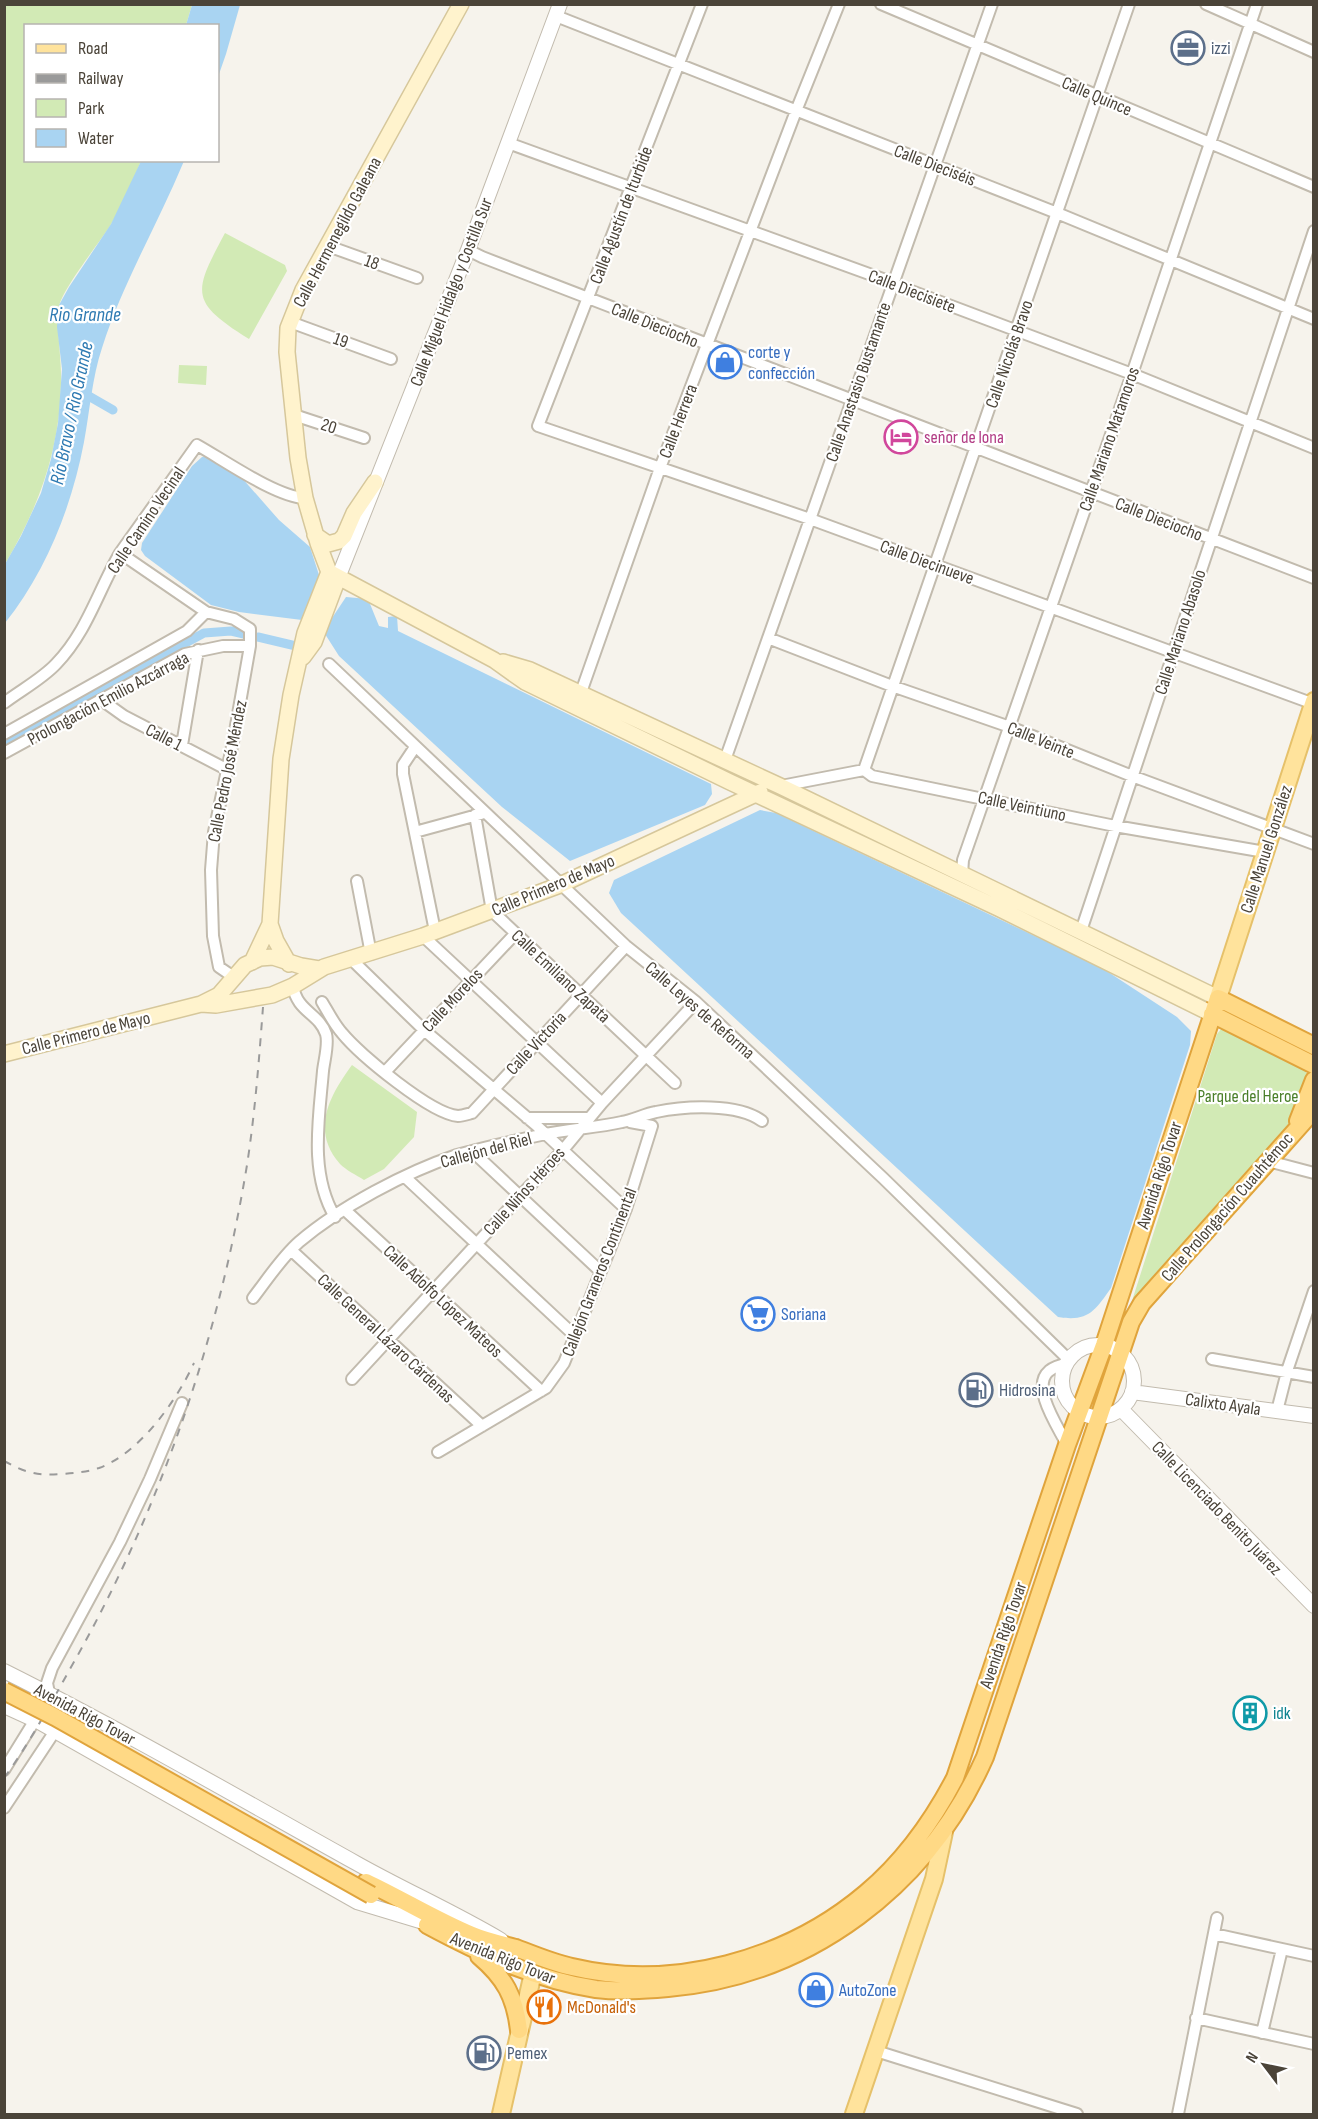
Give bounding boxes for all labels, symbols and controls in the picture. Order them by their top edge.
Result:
legend [24,24,219,162]
office icon: izzi [1170,30,1206,66]
text: Road [78,38,108,59]
place label: izzi [1211,38,1231,59]
text: Railway [78,68,123,89]
street label: Calle Quince [1059,72,1135,121]
text: Park [78,98,104,119]
text: Water [78,128,114,149]
street label: Calle Dieciséis [891,140,979,191]
street label: Calle Agustín de Iturbide [586,143,657,287]
street label: Calle Hermenegildo Galeana [289,153,386,311]
street label: Calle Miguel Hidalgo y Costilla Sur [406,195,497,389]
street label: 18 [362,250,382,275]
street label: Calle Diecisiete [865,265,958,318]
street label: Calle Nicolás Bravo [981,297,1038,411]
street label: Calle Dieciocho [608,298,701,352]
street label: Calle Anastasio Bustamante [821,300,896,465]
water label: Rio Grande [49,303,121,327]
street label: 19 [331,328,351,353]
water label: Río Bravo / Rio Grande [45,340,99,487]
place label: corte y confección [748,342,815,384]
shop icon: corte y confección [707,344,743,380]
street label: Calle Mariano Matamoros [1075,364,1144,514]
street label: Calle Herrera [655,381,702,461]
street label: 20 [318,414,339,439]
hotel icon: señor de lona [883,419,919,455]
place label: señor de lona [924,427,1004,448]
street label: Calle Camino Vecinal [103,463,190,577]
street label: Calle Dieciocho [1112,493,1206,546]
street label: Calle Diecinueve [877,536,977,589]
street label: Calle Mariano Abasolo [1150,567,1211,697]
street label: Prolongación Emilio Azcárraga [24,647,192,750]
street label: Calle Pedro José Méndez [203,698,252,844]
street label: Calle Veinte [1004,717,1078,763]
street label: Calle 1 [142,719,186,756]
street label: Calle Manuel González [1236,782,1297,916]
street label: Calle Veintiuno [976,787,1068,826]
street label: Calle Primero de Mayo [489,850,618,921]
street label: Calle Emiliano Zapata [507,925,614,1028]
street label: Calle Leyes de Reforma [641,957,759,1064]
street label: Calle Morelos [418,964,487,1037]
street label: Calle Primero de Mayo [20,1007,153,1060]
street label: Calle Victoria [502,1007,571,1079]
park label: Parque del Heroe [1197,1086,1299,1107]
street label: Avenida Rigo Tovar [1132,1119,1187,1232]
street label: Callejón del Riel [438,1128,534,1173]
street label: Calle Prolongación Cuauhtémoc [1157,1129,1298,1286]
street label: Calle Niños Héroes [479,1143,570,1240]
street label: Callejón Graneros Continental [558,1185,641,1360]
street label: Calle Adolfo López Mateos [379,1241,507,1362]
street label: Calle General Lázaro Cárdenas [313,1269,459,1407]
supermarket icon: Soriana [740,1296,776,1332]
place label: Soriana [781,1304,826,1325]
fuel station icon: Hidrosina [958,1372,994,1408]
place label: Hidrosina [999,1380,1056,1401]
street label: Calixto Ayala [1184,1389,1262,1420]
street label: Calle Licenciado Benito Juárez [1147,1437,1286,1580]
street label: Avenida Rigo Tovar [975,1579,1032,1692]
street label: Avenida Rigo Tovar [30,1679,139,1750]
building icon: idk [1232,1695,1268,1731]
place label: idk [1273,1703,1291,1724]
street label: Avenida Rigo Tovar [446,1928,558,1989]
shop icon: AutoZone [798,1972,834,2008]
place label: AutoZone [838,1980,897,2001]
restaurant icon: McDonald's [526,1989,562,2025]
place label: McDonald's [567,1997,636,2018]
fuel station icon: Pemex [466,2035,502,2071]
north arrow [1234,2035,1294,2095]
place label: Pemex [507,2043,547,2064]
text: N [1242,2049,1263,2067]

